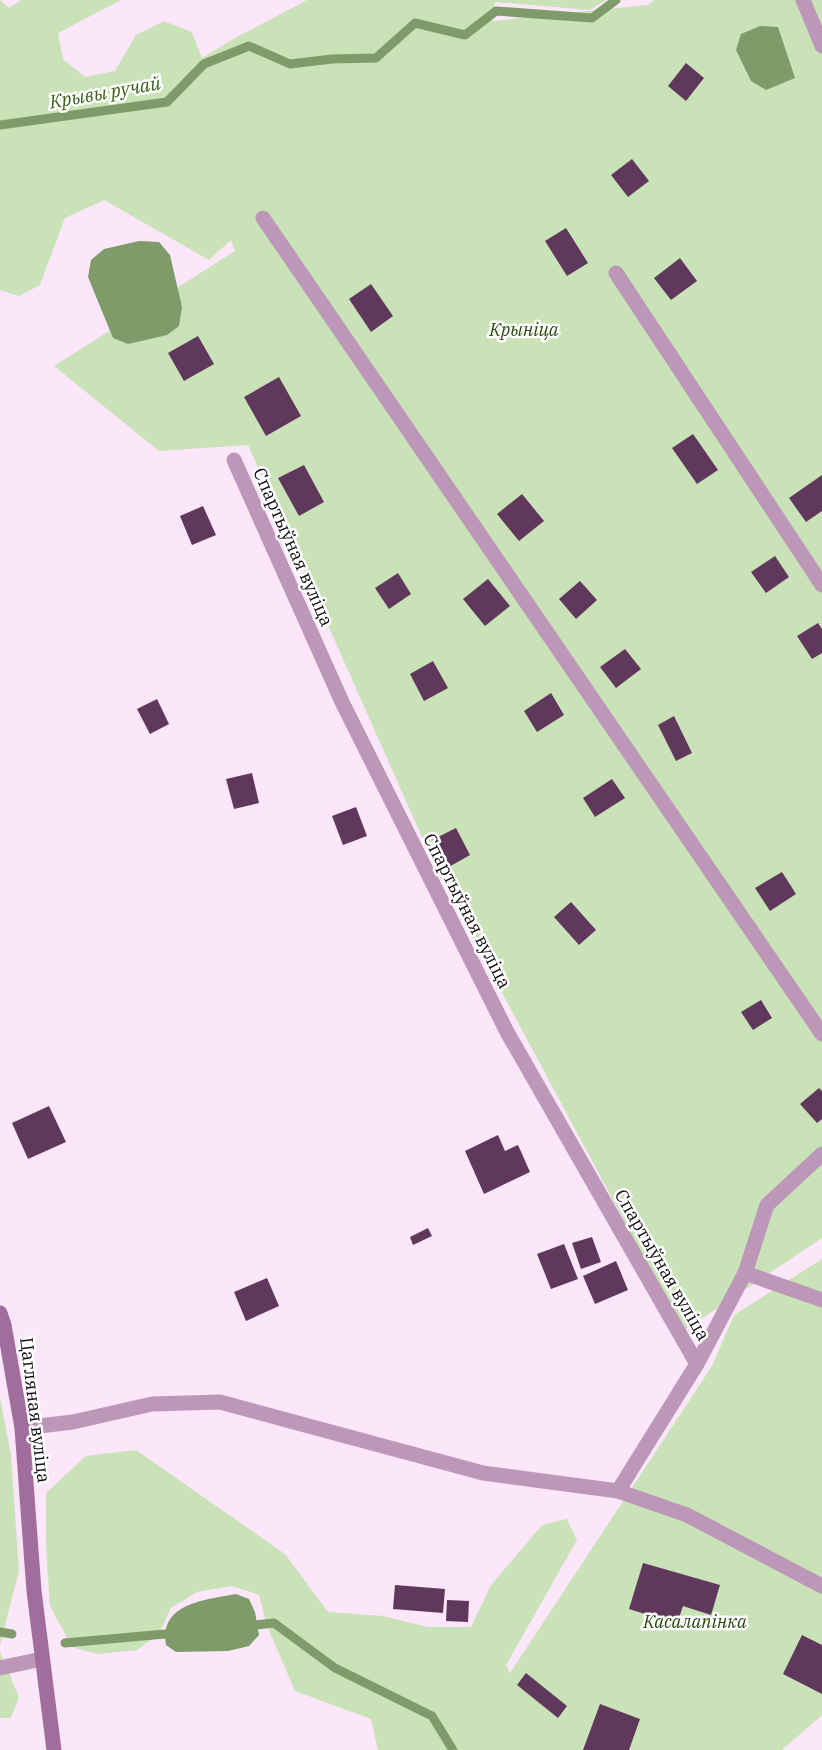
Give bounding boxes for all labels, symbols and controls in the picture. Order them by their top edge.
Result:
water label: Крывы ручай [46,70,163,114]
park label: Крыніца [488,318,559,341]
street label: Спартыўная вуліца [248,464,339,630]
street label: Спартыўная вуліца [418,829,517,992]
street label: Спартыўная вуліца [610,1185,715,1345]
street label: Цагляная вуліца [15,1336,56,1484]
park label: Касалапінка [642,1610,747,1633]

